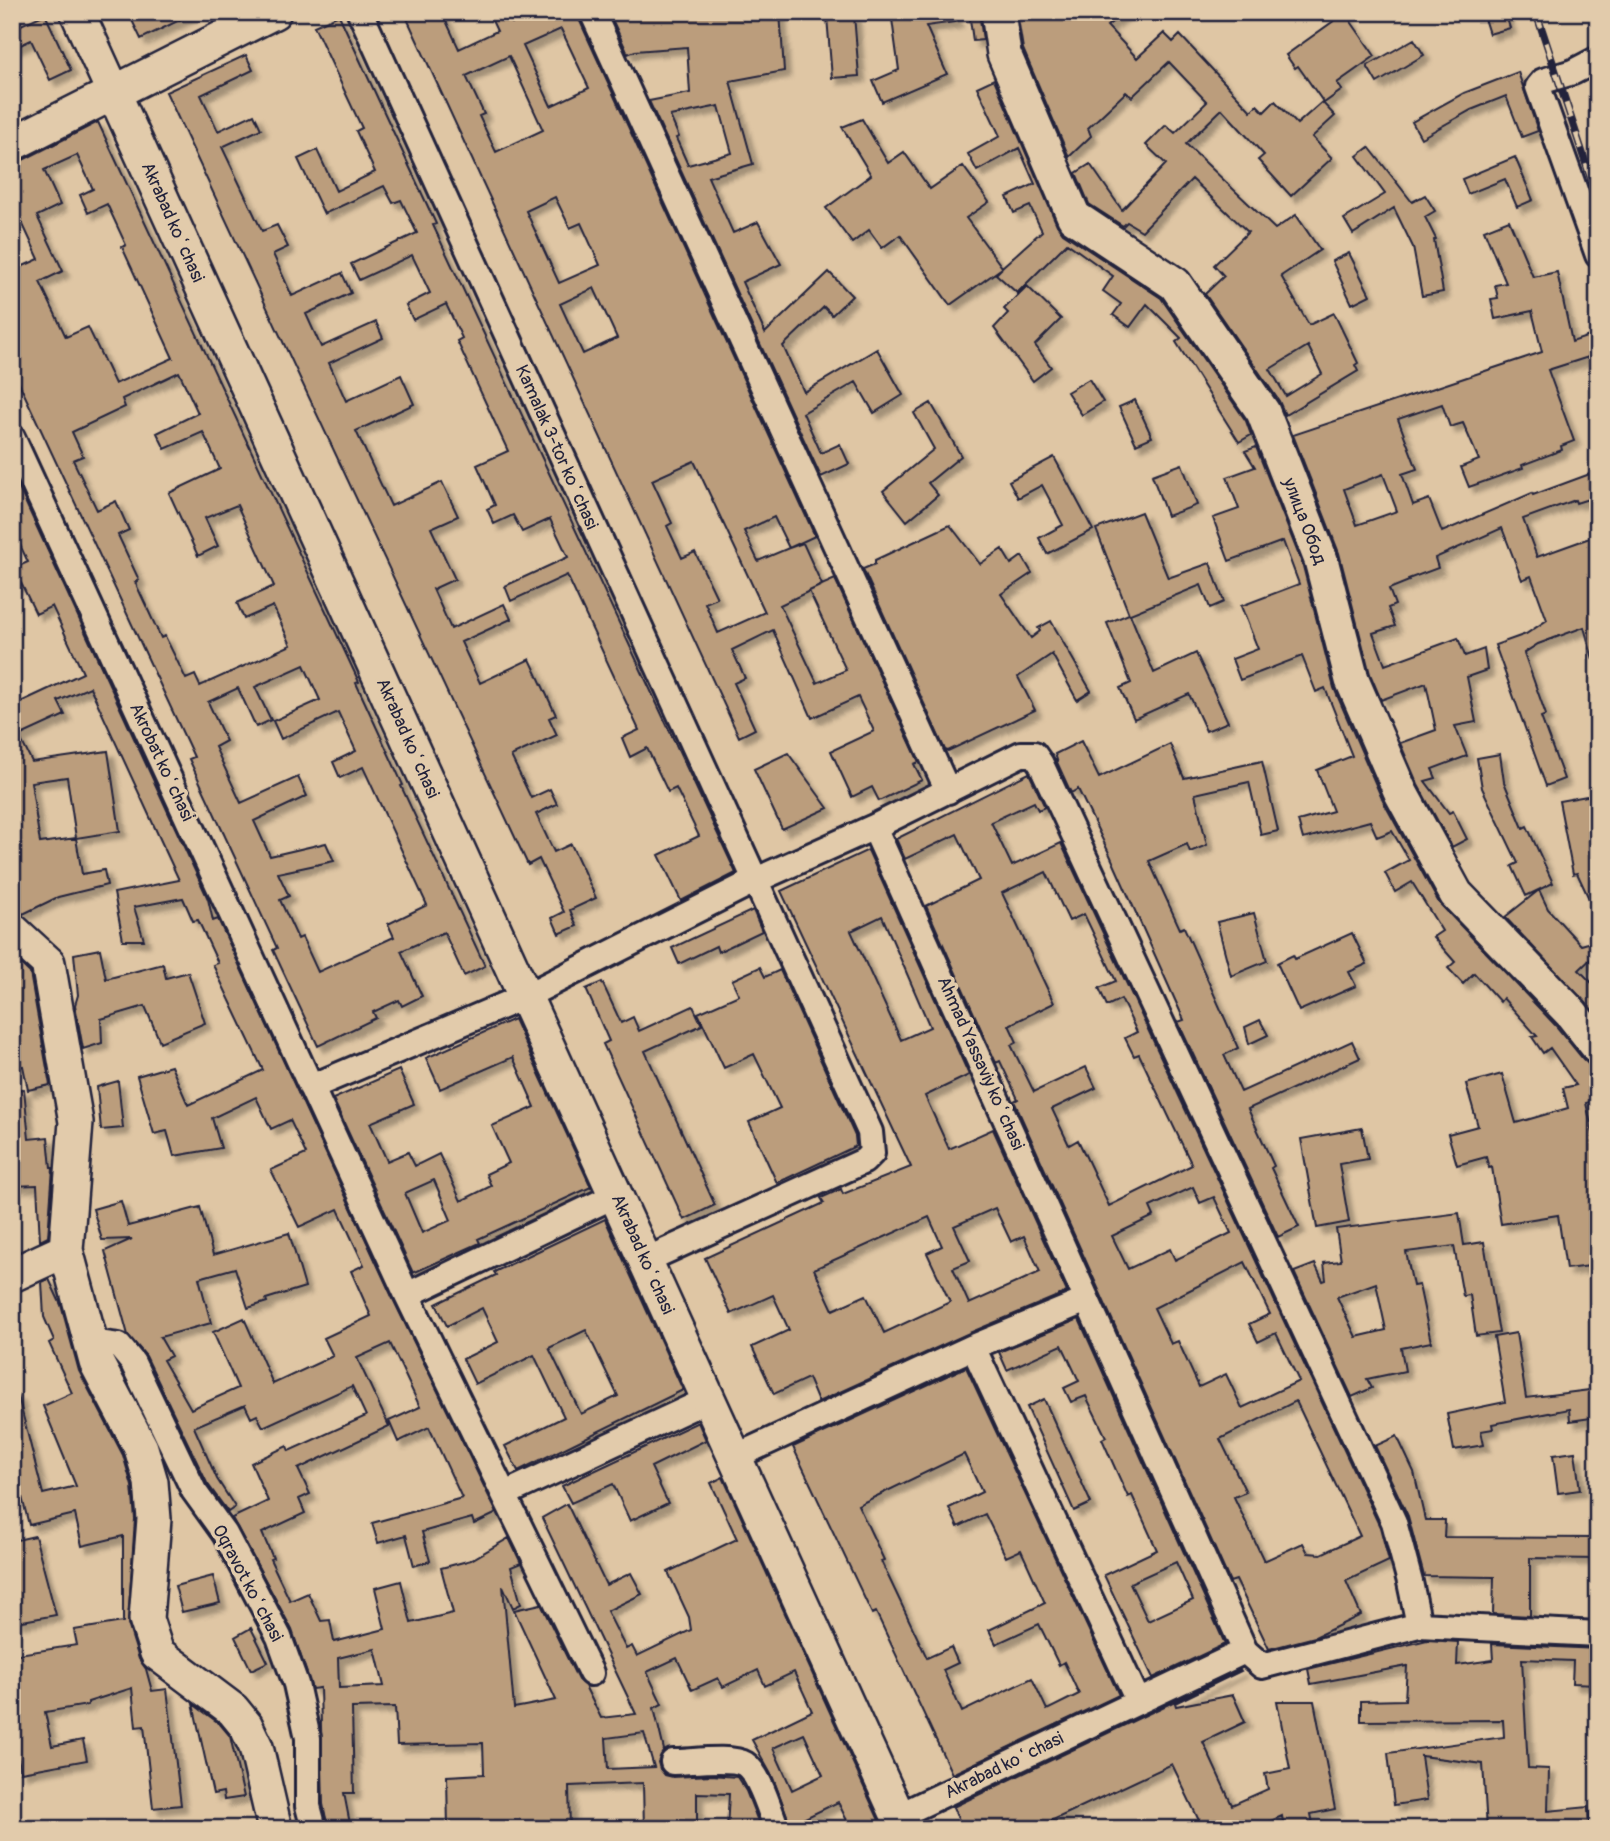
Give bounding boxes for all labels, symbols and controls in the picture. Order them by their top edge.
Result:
street label: Akrabad koʻchasi [136,159,209,286]
street label: Kamalak 3-tor koʻchasi [510,361,603,533]
street label: улица Обод [1277,474,1332,568]
street label: Akrabad koʻchasi [371,675,444,802]
street label: Akrobat koʻchasi [124,699,199,825]
street label: Ahmad Yassaviy koʻchasi [932,973,1029,1154]
street label: Akrabad koʻchasi [606,1191,679,1318]
street label: Oqravot koʻchasi [207,1521,288,1646]
street label: Akrabad koʻchasi [941,1727,1067,1804]

